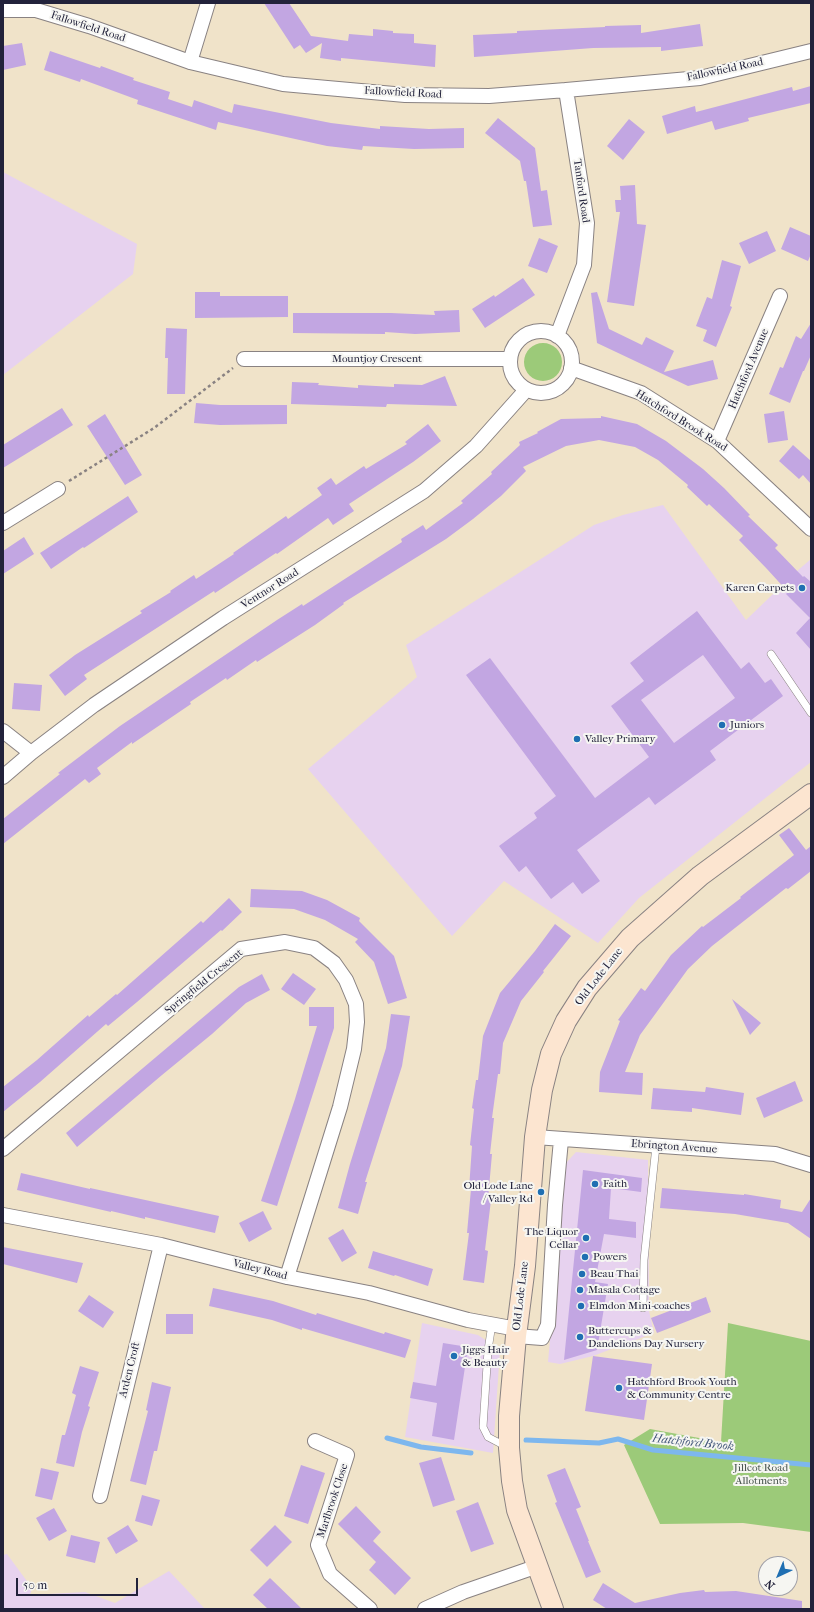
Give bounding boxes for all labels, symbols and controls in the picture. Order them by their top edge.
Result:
street label: Fallowfield Road [49,9,127,45]
street label: Fallowfield Road [686,55,764,85]
street label: Fallowfield Road [364,84,442,102]
street label: Tanford Road [570,158,592,224]
street label: Hatchford Avenue [726,327,772,411]
street label: Mountjoy Crescent [332,352,422,366]
street label: Hatchford Brook Road [633,387,729,455]
street label: Ventnor Road [239,566,301,612]
place label: Karen Carpets [725,581,794,595]
marker: Karen Carpets [797,583,807,593]
place label: Juniors [730,718,764,732]
marker: Juniors [717,720,727,730]
place label: Valley Primary [585,732,655,746]
marker: Valley Primary [572,734,582,744]
street label: Springfield Crescent [162,946,246,1018]
street label: Old Lode Lane [572,946,626,1008]
street label: Ebrington Avenue [630,1137,718,1157]
place label: Faith [603,1177,627,1191]
place label: Old Lode Lane / Valley Rd [463,1179,533,1205]
marker: Faith [590,1179,600,1189]
marker: Old Lode Lane / Valley Rd [536,1187,546,1197]
place label: The Liquor Cellar [525,1225,578,1251]
marker: The Liquor Cellar [581,1233,591,1243]
place label: Powers [593,1250,627,1264]
marker: Powers [580,1252,590,1262]
street label: Valley Road [231,1257,289,1283]
street label: Old Lode Lane [510,1261,532,1331]
place label: Beau Thai [590,1267,638,1281]
marker: Beau Thai [577,1269,587,1279]
place label: Masala Cottage [588,1283,660,1297]
marker: Masala Cottage [575,1285,585,1295]
place label: Elmdon Mini-coaches [589,1299,690,1313]
marker: Elmdon Mini-coaches [576,1301,586,1311]
place label: Buttercups & Dandelions Day Nursery [588,1324,704,1350]
marker: Buttercups & Dandelions Day Nursery [575,1332,585,1342]
street label: Arden Croft [117,1341,143,1399]
place label: Jiggs Hair & Beauty [462,1343,509,1369]
marker: Jiggs Hair & Beauty [449,1351,459,1361]
place label: Hatchford Brook Youth & Community Centre [627,1375,737,1401]
marker: Hatchford Brook Youth & Community Centre [614,1383,624,1393]
water label: Hatchford Brook [651,1432,735,1454]
park label: Jillcot Road Allotments [734,1461,788,1487]
street label: Marlbrook Close [315,1462,351,1540]
north arrow [758,1556,798,1596]
scale bar [18,1570,140,1596]
text: N [762,1577,778,1592]
text: 50 m [23,1578,47,1592]

